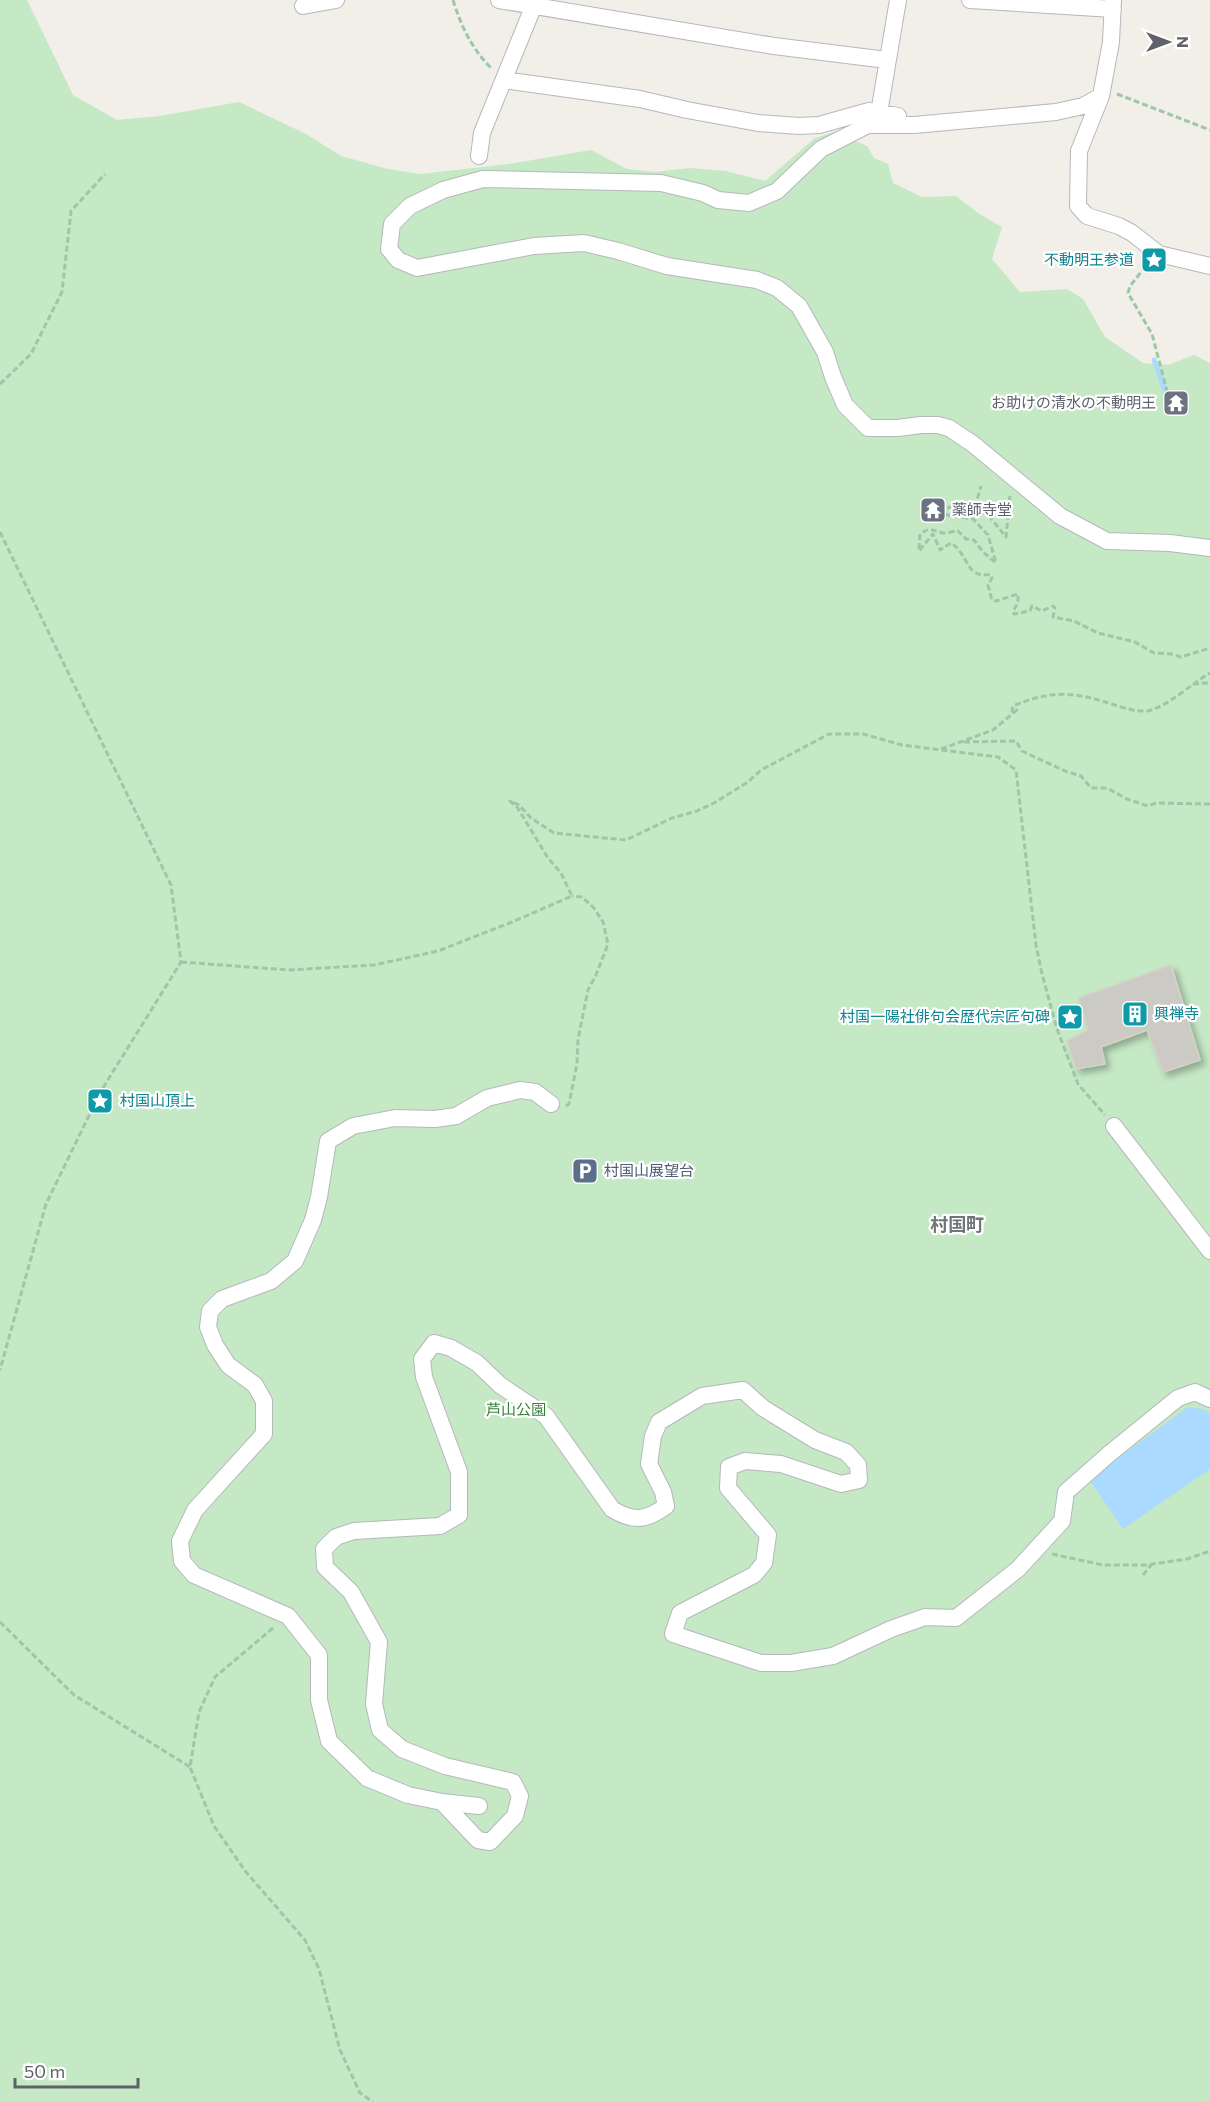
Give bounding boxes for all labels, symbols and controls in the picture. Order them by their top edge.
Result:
north arrow [1138,12,1198,72]
text: N [1174,36,1193,48]
place icon: 不動明王参道 [1139,245,1169,275]
place label: 不動明王参道 [1044,250,1134,268]
temple icon: お助けの清水の不動明王 [1161,388,1191,418]
place label: お助けの清水の不動明王 [991,393,1156,411]
temple icon: 薬師寺堂 [918,495,948,525]
place label: 薬師寺堂 [952,500,1012,518]
building icon: 興禅寺 [1120,999,1150,1029]
place icon: 村国一陽社俳句会歴代宗匠句碑 [1055,1002,1085,1032]
place label: 興禅寺 [1154,1004,1199,1022]
place label: 村国一陽社俳句会歴代宗匠句碑 [840,1007,1050,1025]
place icon: 村国山頂上 [85,1086,115,1116]
place label: 村国山頂上 [120,1091,195,1109]
parking icon: 村国山展望台 [570,1156,600,1186]
place label: 村国山展望台 [604,1161,694,1179]
district label: 村国町 [930,1213,984,1235]
park label: 芦山公園 [486,1400,546,1418]
scale bar [15,2051,138,2089]
text: 50 m [24,2060,65,2082]

